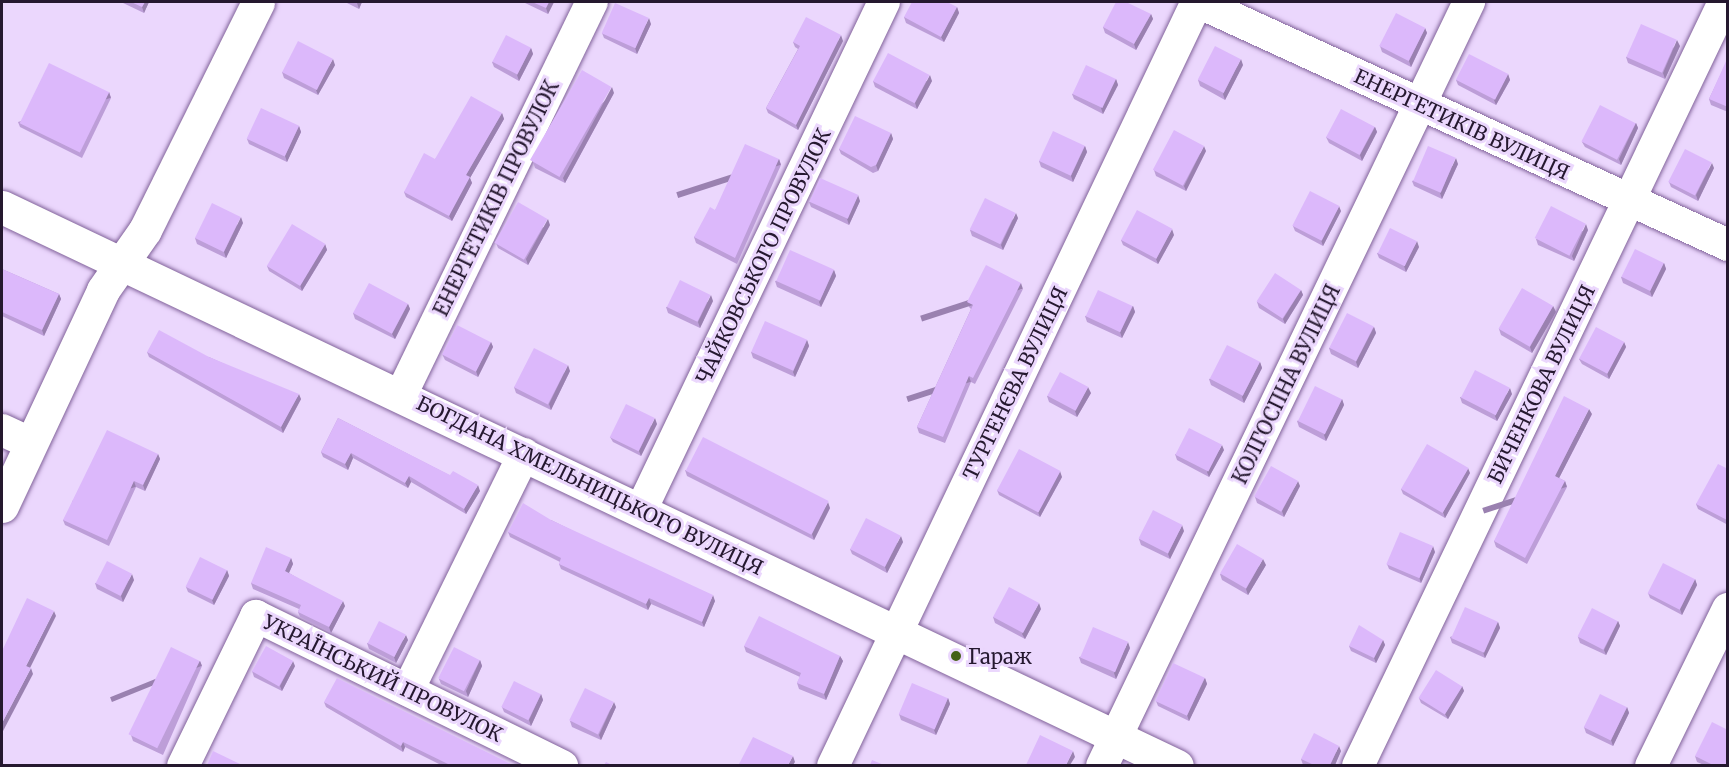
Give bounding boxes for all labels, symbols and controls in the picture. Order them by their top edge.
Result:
street label: ЕНЕРГЕТИКІВ ВУЛИЦЯ [1351,64,1573,184]
street label: ЕНЕРГЕТИКІВ ПРОВУЛОК [428,76,564,320]
street label: ЧАЙКОВСЬКОГО ПРОВУЛОК [691,125,835,387]
street label: КОЛГОСПНА ВУЛИЦЯ [1227,280,1345,488]
street label: БИЧЕНКОВА ВУЛИЦЯ [1482,281,1600,487]
street label: ТУРГЕНЄВА ВУЛИЦЯ [958,283,1072,483]
street label: БОГДАНА ХМЕЛЬНИЦЬКОГО ВУЛИЦЯ [413,390,767,580]
street label: УКРАЇНСЬКИЙ ПРОВУЛОК [260,610,506,746]
place label: Гараж [968,644,1032,668]
marker: Гараж [949,649,963,663]

